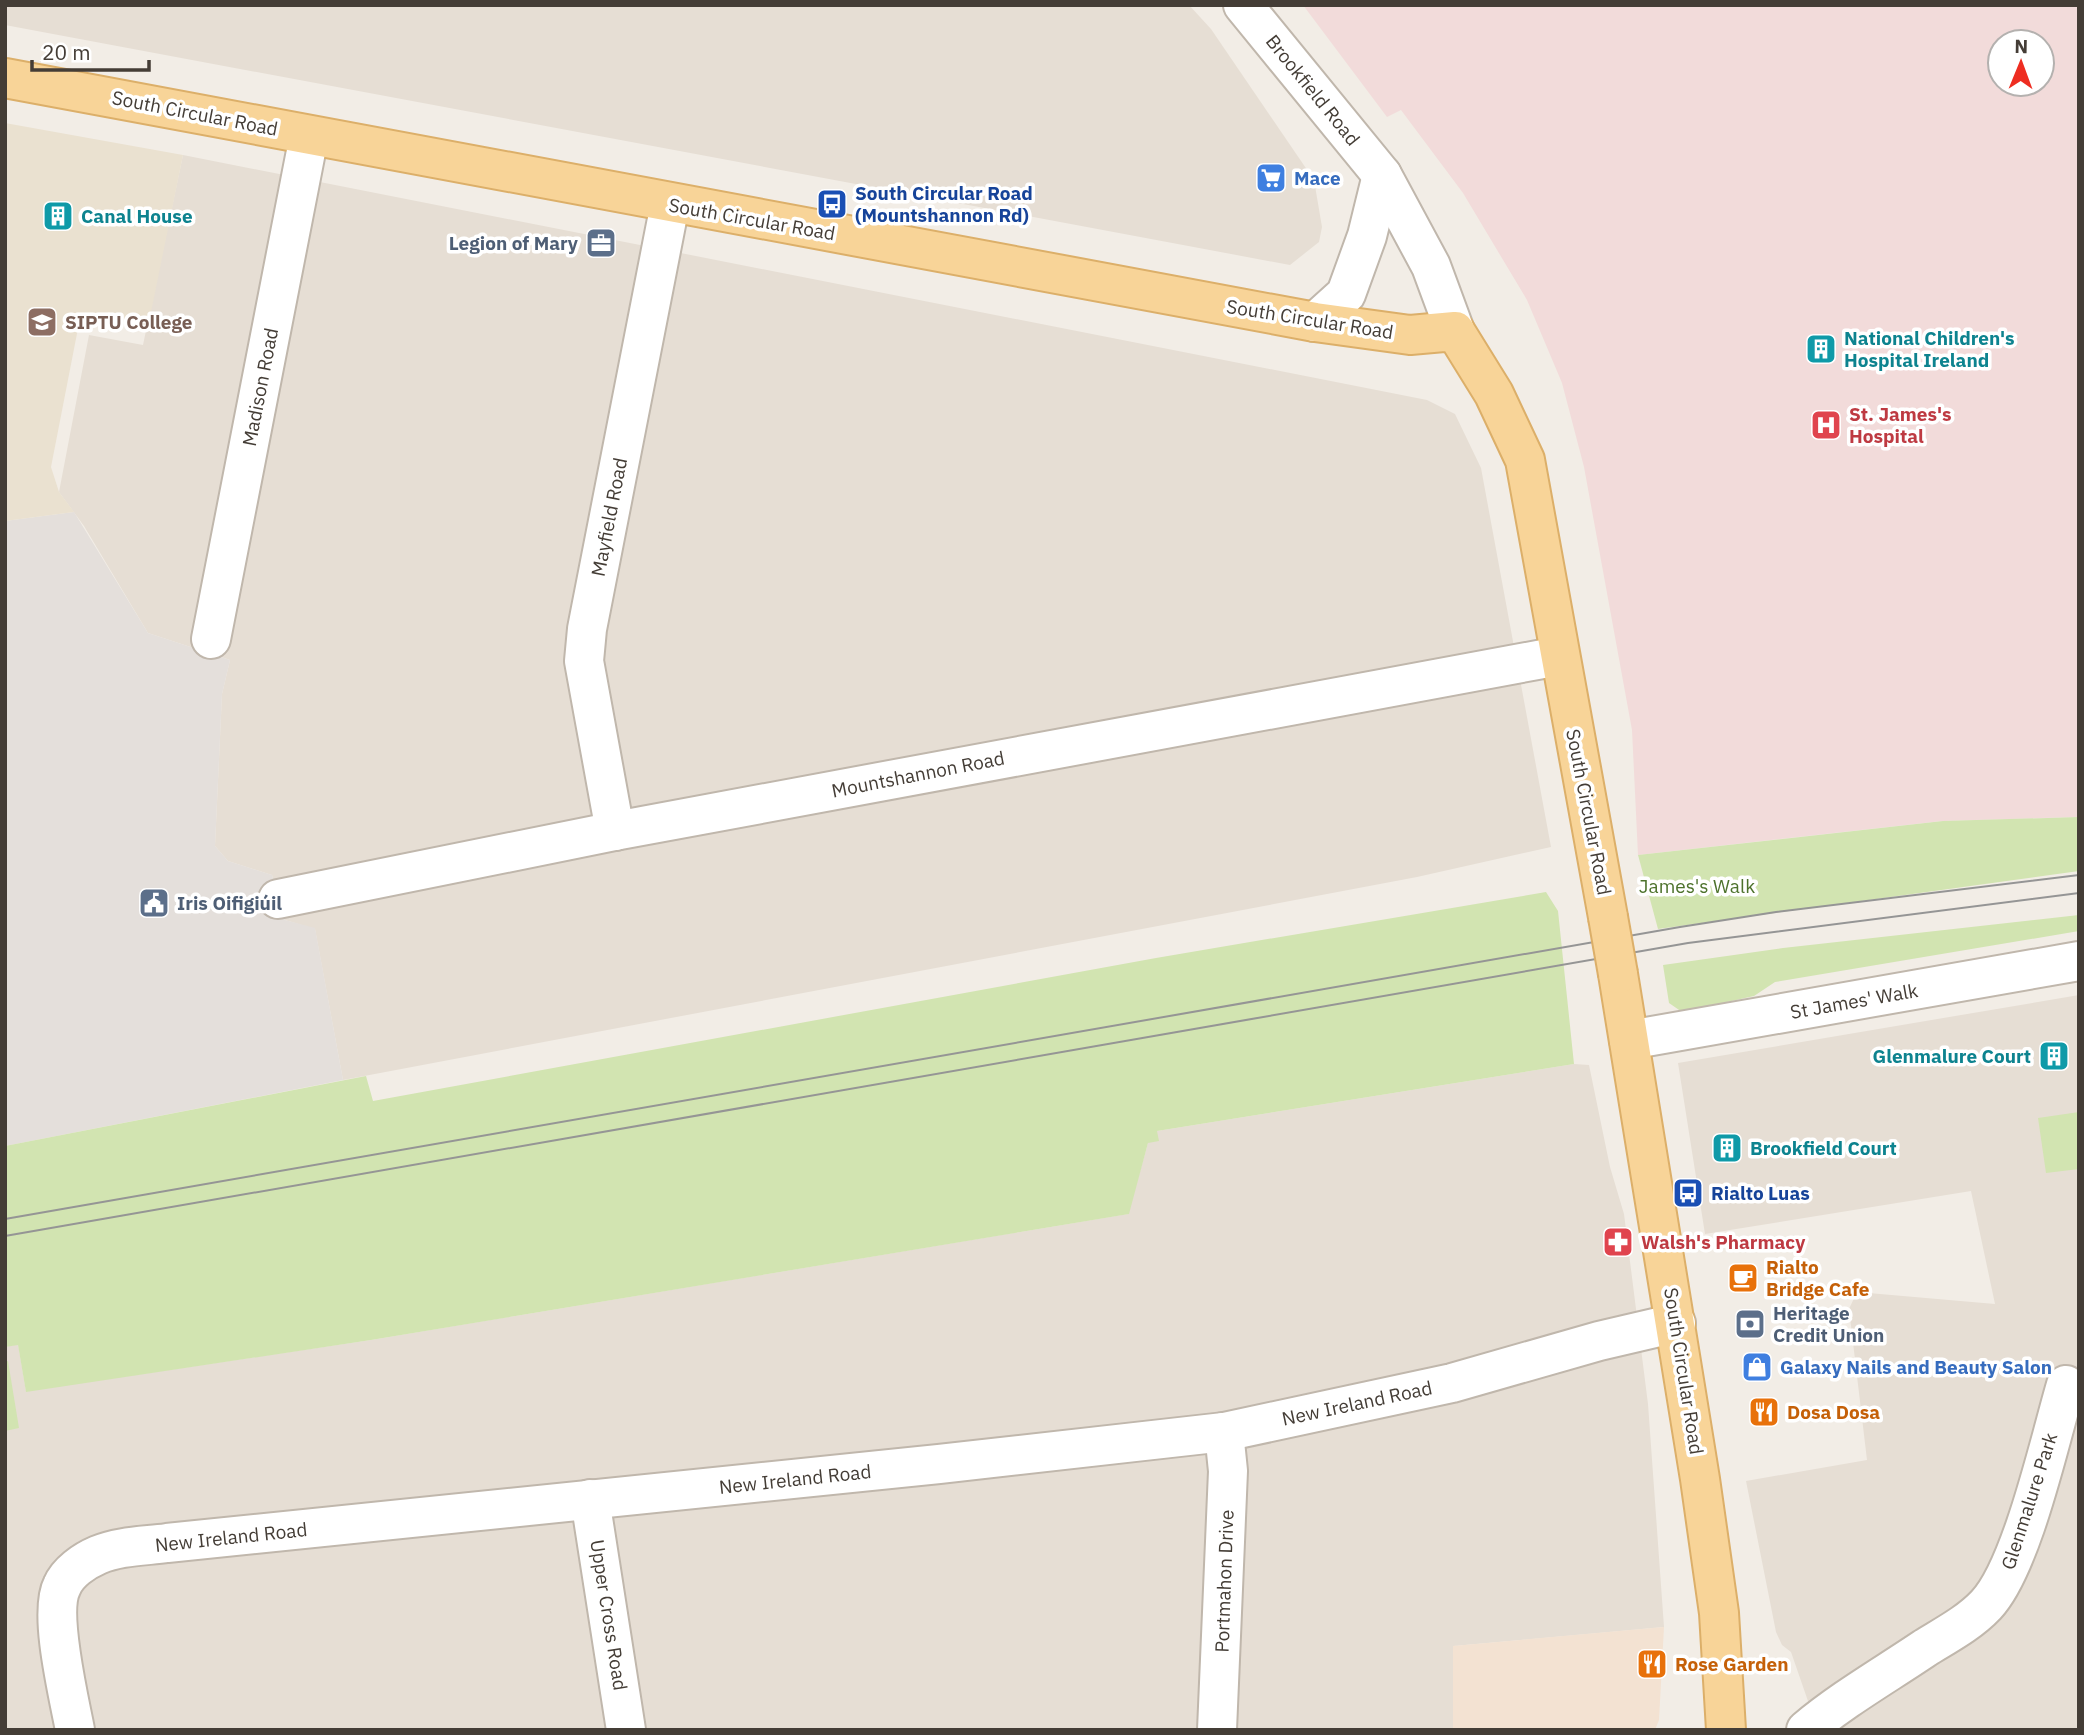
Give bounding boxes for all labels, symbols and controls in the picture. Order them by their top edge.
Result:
scale bar [32,28,149,72]
north arrow [1986,28,2056,98]
street label: Brookfield Road [1261,30,1365,150]
text: N [2014,34,2028,58]
text: 20 m [42,38,91,66]
street label: South Circular Road [110,85,280,141]
supermarket icon: Mace [1254,161,1288,195]
place label: Mace [1294,166,1341,190]
place label: South Circular Road (Mountshannon Rd) [855,181,1033,227]
bus stop icon: South Circular Road (Mountshannon Rd) [815,187,849,221]
street label: South Circular Road [667,193,837,245]
building icon: Canal House [41,199,75,233]
place label: Canal House [81,204,193,228]
office icon: Legion of Mary [584,226,618,260]
place label: Legion of Mary [449,231,579,255]
street label: South Circular Road [1225,294,1395,344]
school or university icon: SIPTU College [25,305,59,339]
place label: SIPTU College [65,310,192,334]
street label: Madison Road [237,326,283,448]
place label: National Children's Hospital Ireland [1844,326,2015,372]
building icon: National Children's Hospital Ireland [1804,332,1838,366]
place label: St. James's Hospital [1849,402,1952,448]
hospital icon: St. James's Hospital [1809,408,1843,442]
street label: Mayfield Road [586,456,632,578]
street label: South Circular Road [1561,727,1617,897]
street label: Mountshannon Road [829,745,1007,803]
park label: James's Walk [1639,874,1755,898]
public building icon: Iris Oifigiúil [137,886,171,920]
place label: Iris Oifigiúil [177,891,282,915]
street label: St James' Walk [1788,978,1920,1024]
building icon: Glenmalure Court [2037,1039,2071,1073]
place label: Glenmalure Court [1873,1044,2031,1068]
building icon: Brookfield Court [1710,1131,1744,1165]
place label: Brookfield Court [1750,1136,1897,1160]
bus stop icon: Rialto Luas [1671,1176,1705,1210]
place label: Rialto Luas [1711,1181,1810,1205]
pharmacy icon: Walsh's Pharmacy [1601,1225,1635,1259]
place label: Walsh's Pharmacy [1641,1230,1806,1254]
place label: Rialto Bridge Cafe [1766,1255,1870,1301]
cafe icon: Rialto Bridge Cafe [1726,1261,1760,1295]
street label: South Circular Road [1659,1286,1709,1456]
place label: Heritage Credit Union [1773,1301,1884,1347]
bank icon: Heritage Credit Union [1733,1307,1767,1341]
shop icon: Galaxy Nails and Beauty Salon [1740,1350,1774,1384]
place label: Galaxy Nails and Beauty Salon [1780,1355,2052,1379]
street label: New Ireland Road [1280,1375,1434,1431]
restaurant icon: Dosa Dosa [1747,1395,1781,1429]
place label: Dosa Dosa [1787,1400,1880,1424]
street label: Glenmalure Park [1996,1430,2062,1572]
street label: New Ireland Road [718,1459,872,1499]
street label: Portmahon Drive [1210,1509,1238,1653]
street label: New Ireland Road [154,1517,308,1557]
street label: Upper Cross Road [585,1538,633,1692]
restaurant icon: Rose Garden [1635,1647,1669,1681]
place label: Rose Garden [1675,1652,1789,1676]

